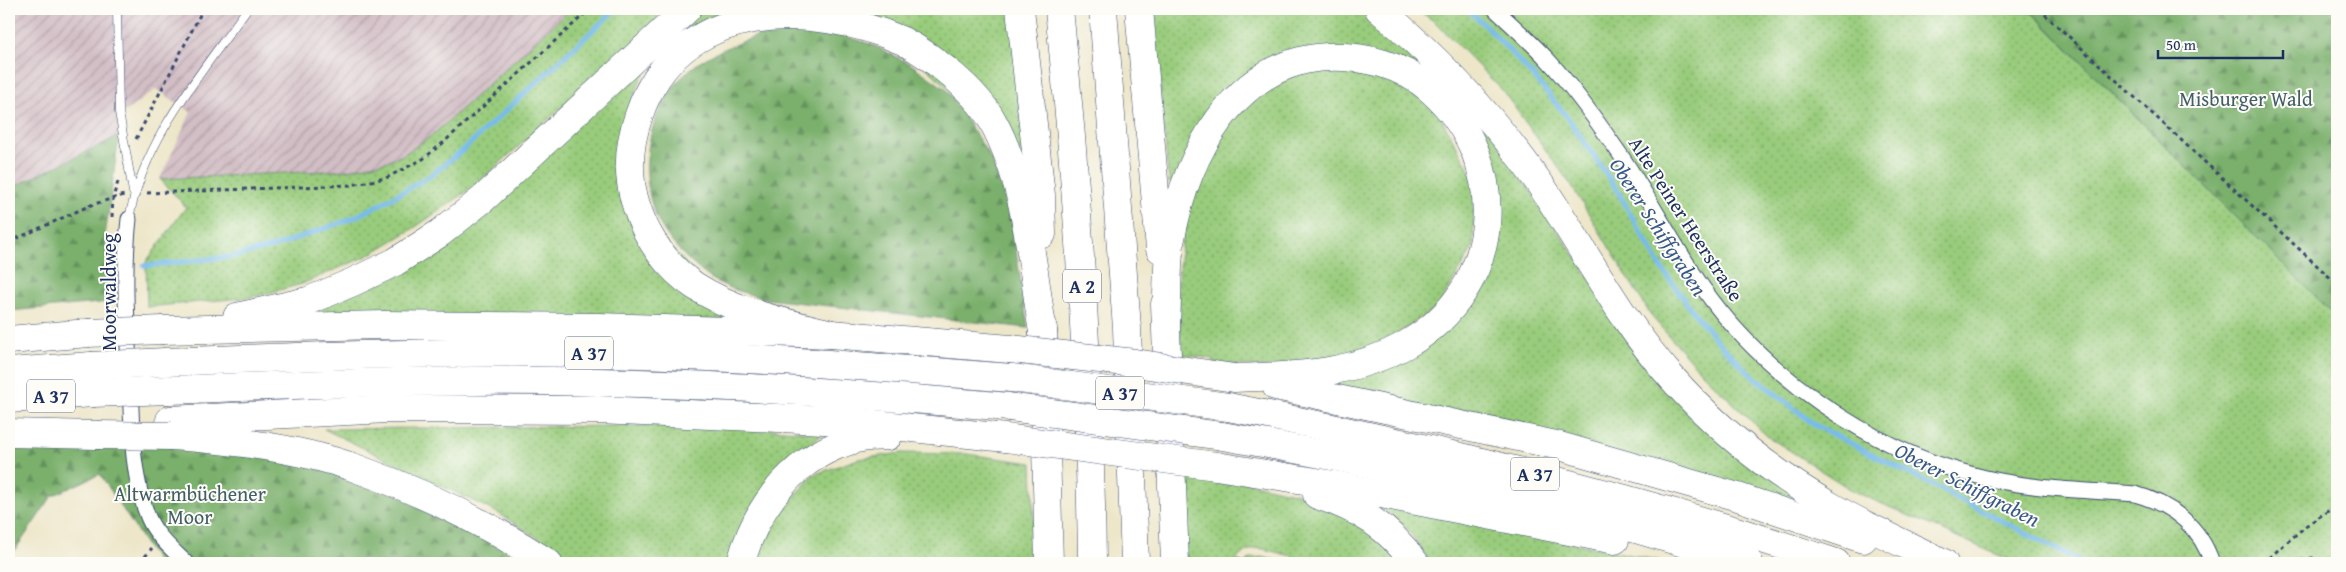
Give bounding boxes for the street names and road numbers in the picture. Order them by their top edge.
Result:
street label: Alte Peiner Heerstraße [1622,131,1751,307]
street label: Moorwaldweg [94,233,123,351]
road number: A 2 [1063,270,1101,302]
road number: A 37 [565,336,613,369]
road number: A 37 [1096,376,1144,409]
road number: A 37 [27,380,75,412]
road number: A 37 [1511,458,1559,490]

